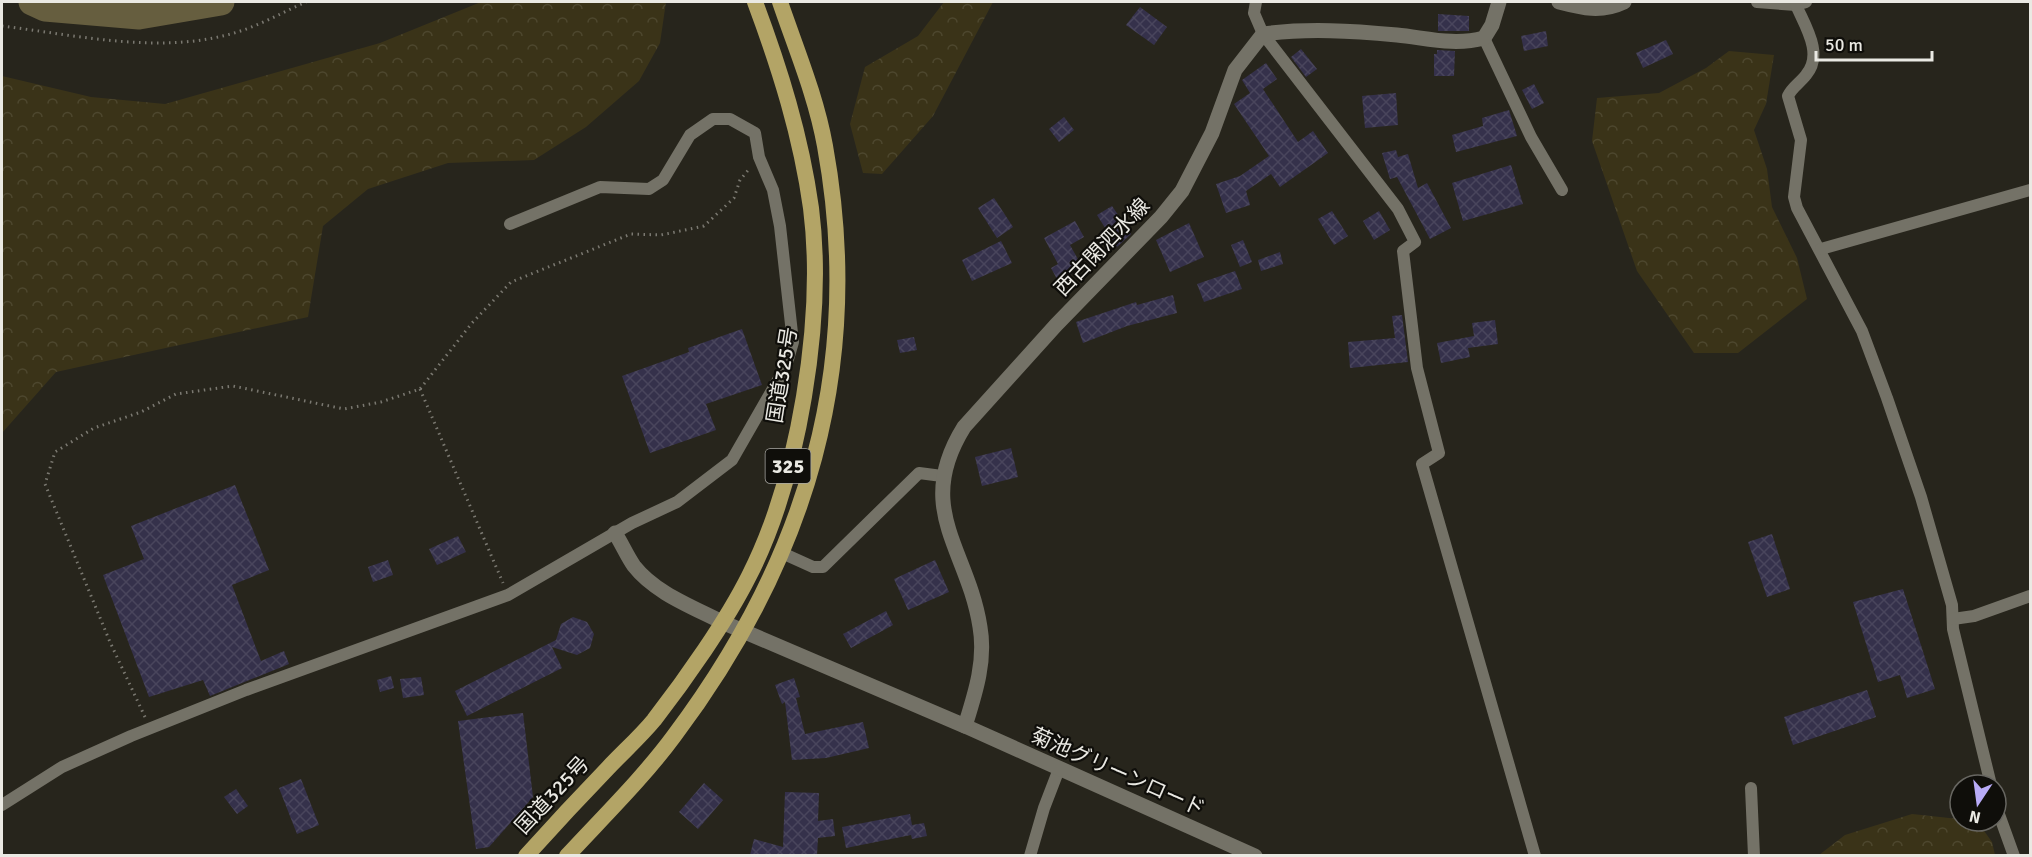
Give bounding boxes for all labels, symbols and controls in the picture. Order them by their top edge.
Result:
scale bar [1816,24,1932,62]
text: 50 m [1825,34,1863,56]
street label: 西古閑泗水線 [1049,193,1155,301]
street label: 国道325号 [762,325,802,425]
road number: 325 [766,449,810,483]
street label: 菊池グリーンロード [1027,722,1209,822]
street label: 国道325号 [509,751,595,839]
north arrow [1948,773,2008,833]
text: N [1967,806,1983,828]

